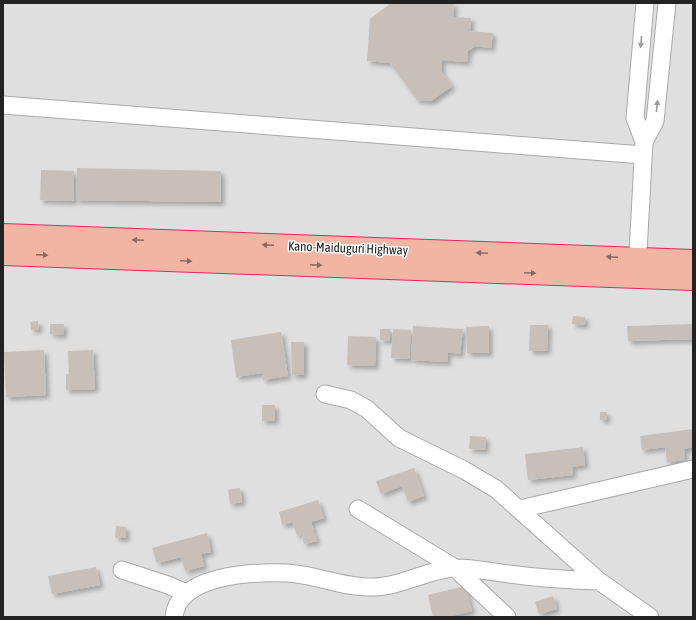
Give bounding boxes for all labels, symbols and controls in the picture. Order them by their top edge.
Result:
one-way arrow [638,36,645,48]
one-way arrow [654,100,660,112]
one-way arrow [132,236,144,243]
street label: Kano-Maiduguri Highway [288,238,409,258]
one-way arrow [262,241,274,248]
one-way arrow [476,249,488,256]
one-way arrow [36,252,48,259]
one-way arrow [606,254,618,261]
one-way arrow [180,257,192,264]
one-way arrow [310,262,322,269]
one-way arrow [524,270,536,277]

